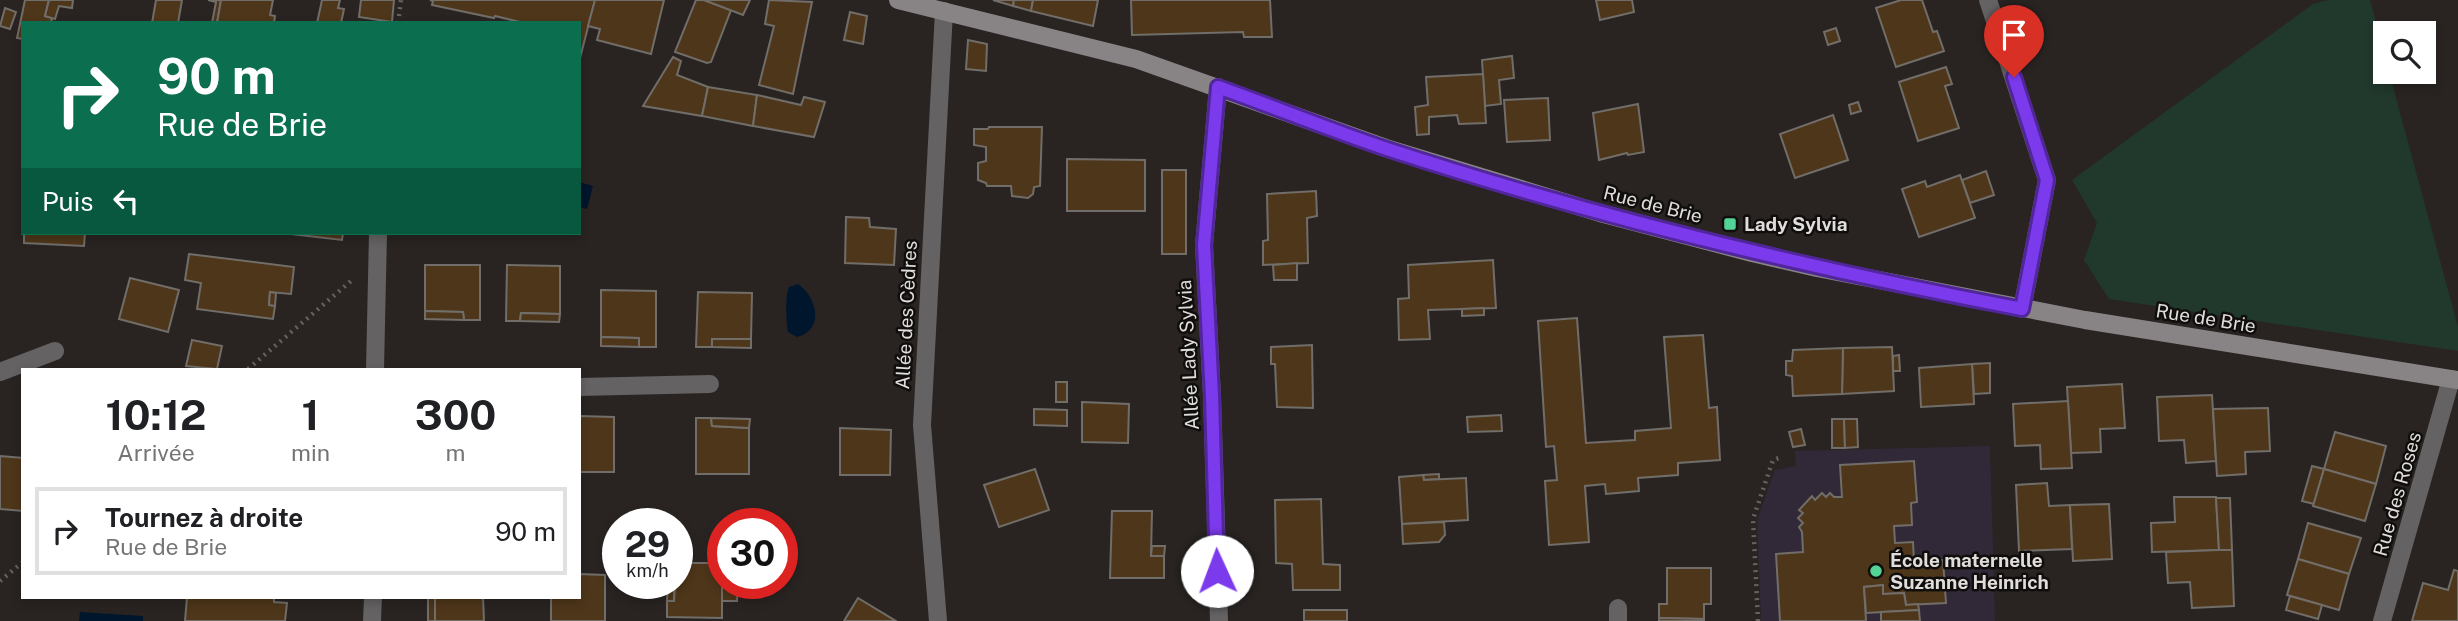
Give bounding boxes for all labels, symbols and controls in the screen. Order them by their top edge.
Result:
pin [1984,5,2044,77]
icon: arrive [1995,16,2033,54]
map controls [2373,21,2436,84]
button: search [2373,21,2436,84]
text: 90 m [157,47,276,105]
icon: right [42,49,133,140]
text: Rue de Brie [157,106,327,143]
street label: Rue de Brie [1601,181,1705,227]
icon: left [107,182,145,220]
text: Puis [42,186,93,217]
place label: Lady Sylvia [1744,213,1847,235]
marker: Lady Sylvia [1722,216,1738,232]
street label: Allée des Cèdres [891,240,921,390]
street label: Allée Lady Sylvia [1173,279,1203,431]
street label: Rue de Brie [2154,299,2258,337]
text: 10:12 [106,390,207,439]
text: 1 [302,390,320,439]
text: 300 [415,390,496,439]
street label: Rue des Roses [2369,429,2425,559]
text: Arrivée [117,439,195,466]
text: min [291,439,330,466]
text: m [446,439,465,466]
text: Tournez à droite [105,502,303,533]
speed limit sign: 30 [707,508,798,599]
icon: right [46,512,84,550]
text: 90 m [495,516,556,547]
text: 29 [625,524,670,565]
text: Rue de Brie [105,533,227,560]
position arrow [1180,534,1254,608]
place label: École maternelle Suzanne Heinrich [1890,549,2049,593]
text: km/h [626,560,669,581]
marker: École maternelle Suzanne Heinrich [1868,563,1884,579]

